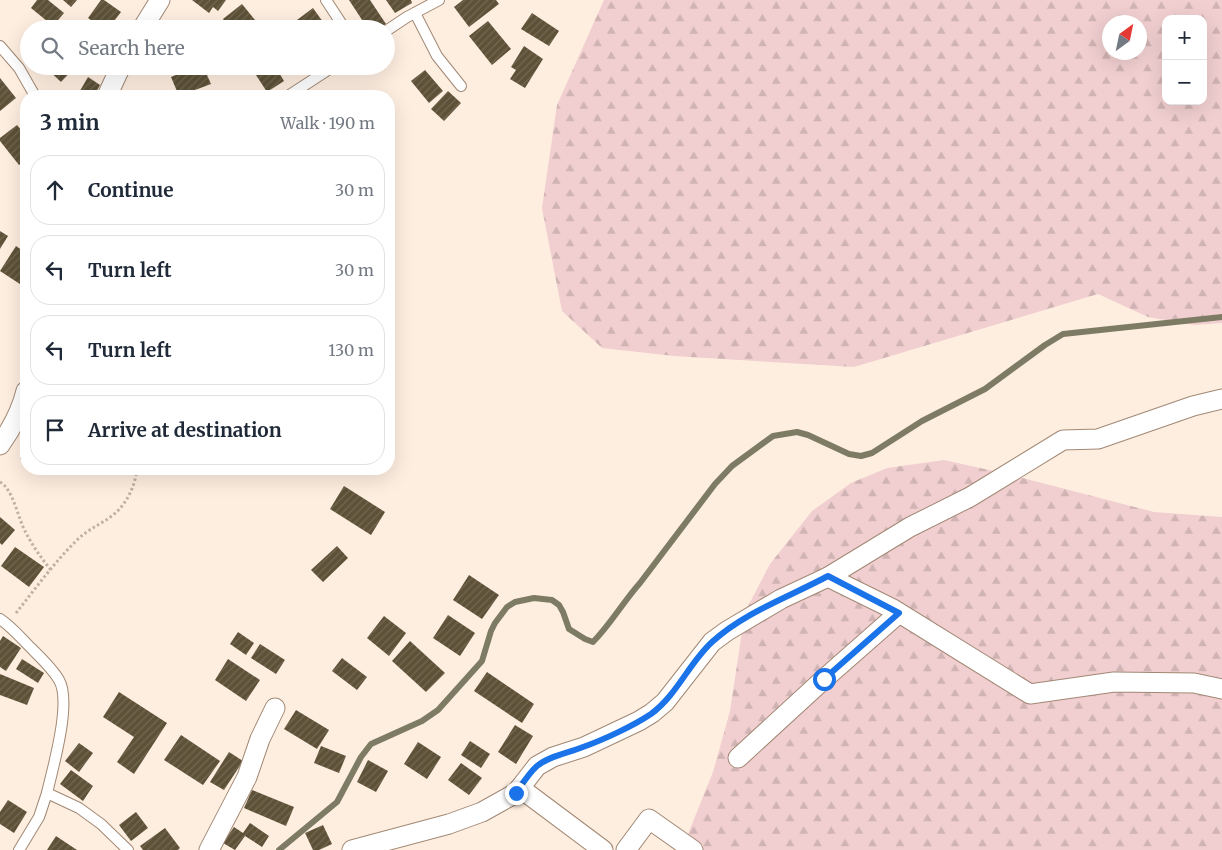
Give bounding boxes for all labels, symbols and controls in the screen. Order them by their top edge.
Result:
north arrow [1102,15,1147,60]
map controls [1162,15,1207,105]
button: + [1162,15,1207,60]
search box [20,20,395,75]
icon: search [38,34,66,62]
text: Search here [78,36,185,60]
button: − [1162,60,1207,105]
text: 3 min [40,109,99,136]
text: Walk · 190 m [280,113,375,133]
icon: ahead [41,176,69,204]
text: Continue [88,178,174,202]
text: 30 m [335,180,374,200]
icon: left [41,256,69,284]
text: Turn left [88,258,172,282]
text: 30 m [335,260,374,280]
icon: left [41,336,69,364]
text: Turn left [88,338,172,362]
text: 130 m [328,340,374,360]
icon: arrive [41,416,69,444]
text: Arrive at destination [88,418,282,442]
route start [813,668,836,691]
route end [505,782,528,805]

